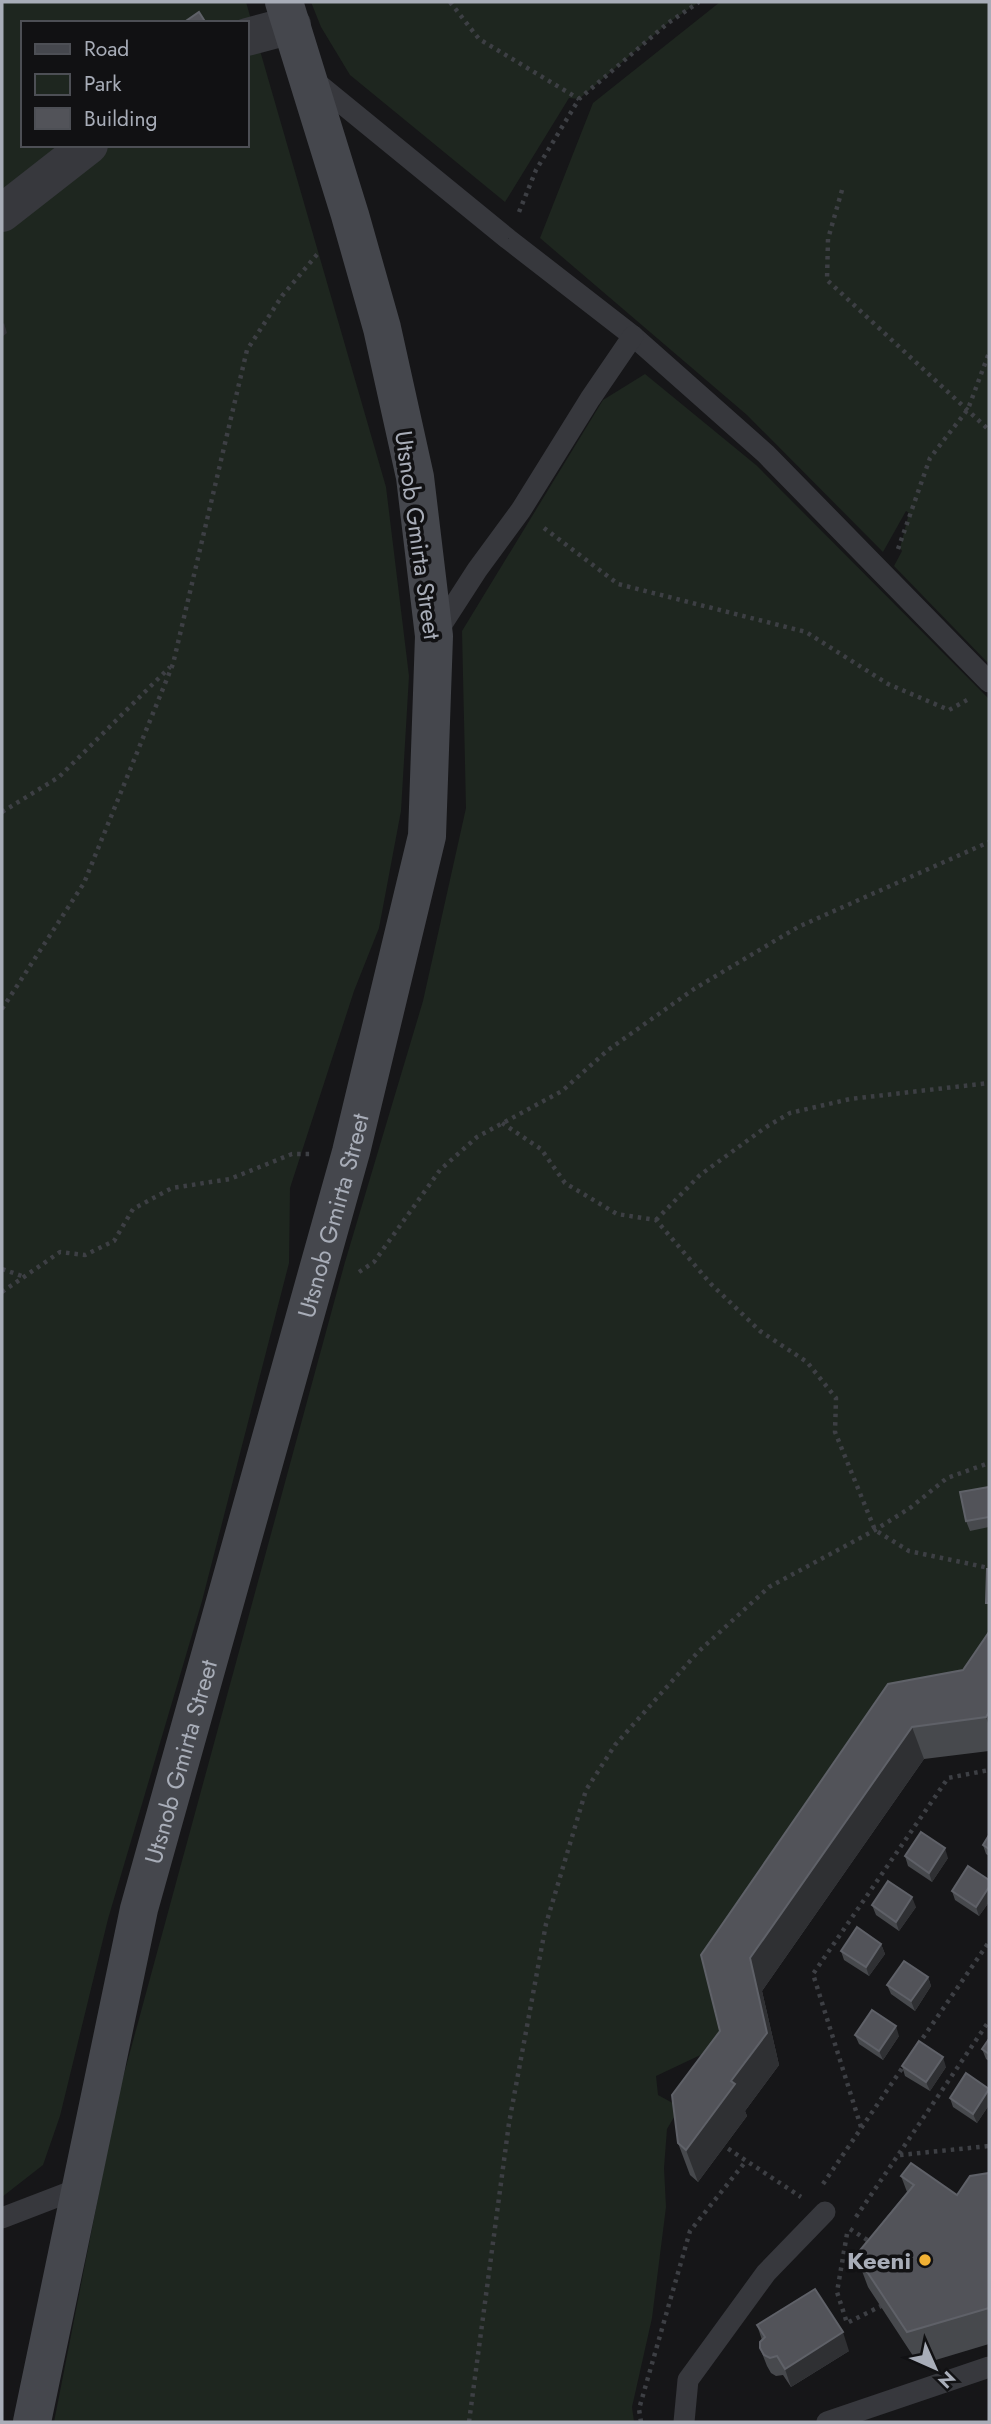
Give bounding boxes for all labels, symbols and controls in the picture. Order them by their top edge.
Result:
legend [21,21,248,147]
text: Road [84,34,129,64]
text: Park [84,69,122,99]
text: Building [84,104,157,134]
street label: Utsnob Gmirta Street [386,428,450,642]
street label: Utsnob Gmirta Street [288,1110,377,1322]
street label: Utsnob Gmirta Street [135,1655,226,1868]
place label: Keeni [847,2243,911,2278]
marker: Keeni [917,2252,933,2268]
north arrow [900,2333,970,2403]
text: N [932,2365,962,2395]

